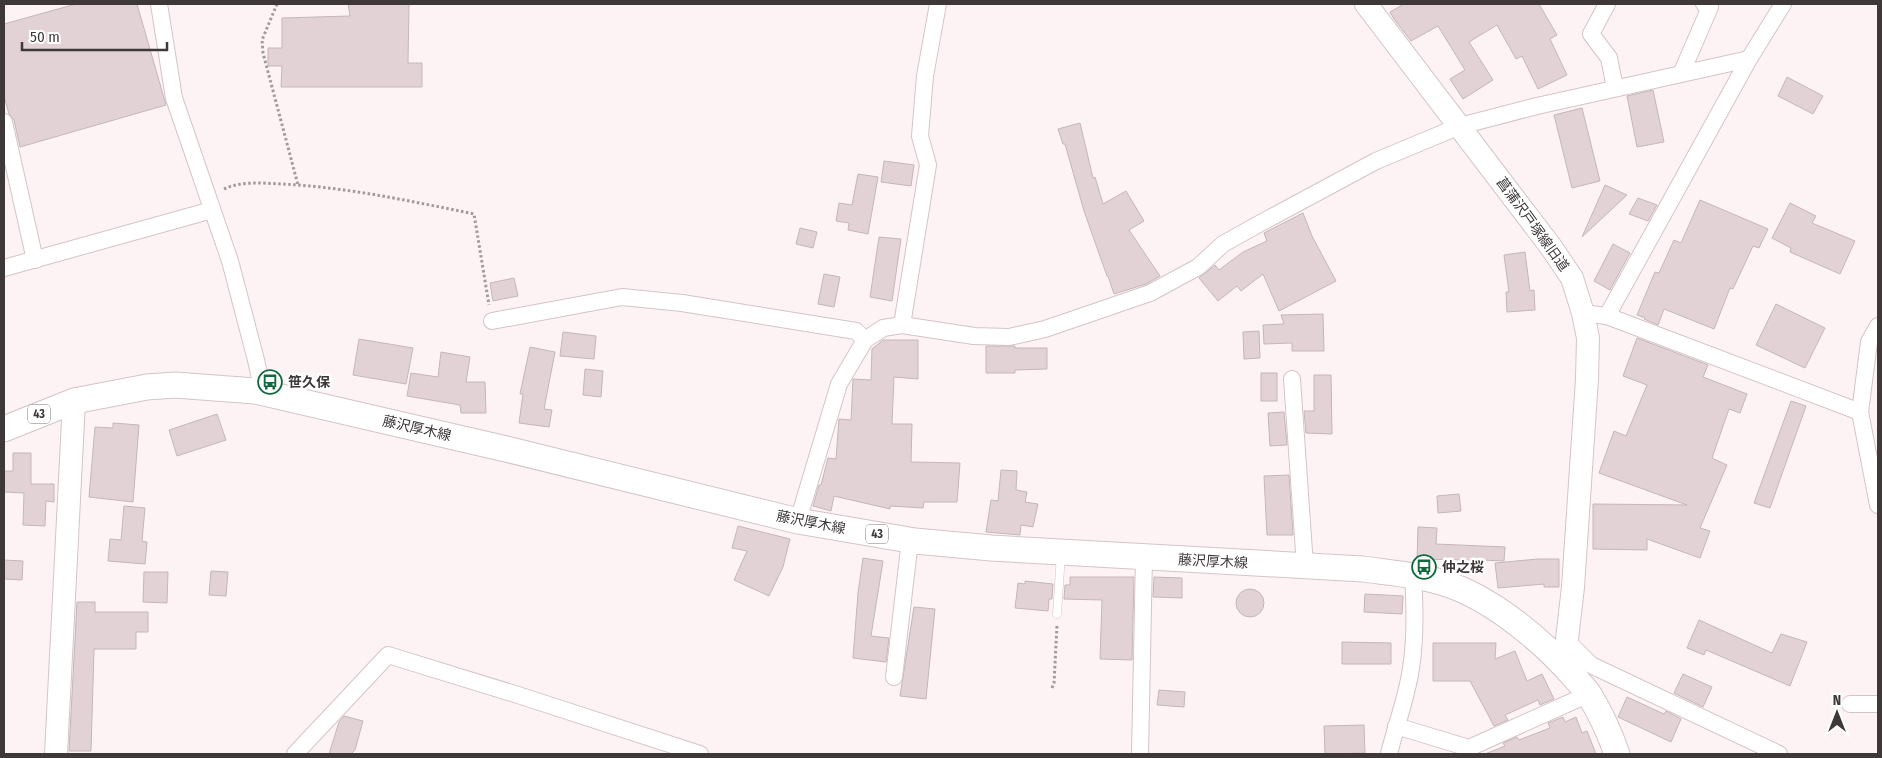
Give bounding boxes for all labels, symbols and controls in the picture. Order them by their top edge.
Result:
scale bar [22,20,168,52]
text: 50 m [30,28,60,46]
street label: 菖蒲沢戸塚線旧道 [1493,174,1572,275]
bus stop icon: 笹久保 [257,369,283,395]
place label: 笹久保 [288,374,330,391]
road number: 43 [28,404,50,424]
street label: 藤沢厚木線 [381,412,453,445]
street label: 藤沢厚木線 [775,507,847,538]
road number: 43 [866,524,888,544]
street label: 藤沢厚木線 [1178,551,1248,572]
bus stop icon: 仲之桜 [1411,554,1437,580]
place label: 仲之桜 [1442,559,1484,576]
north arrow [1812,688,1862,738]
text: N [1833,692,1841,709]

